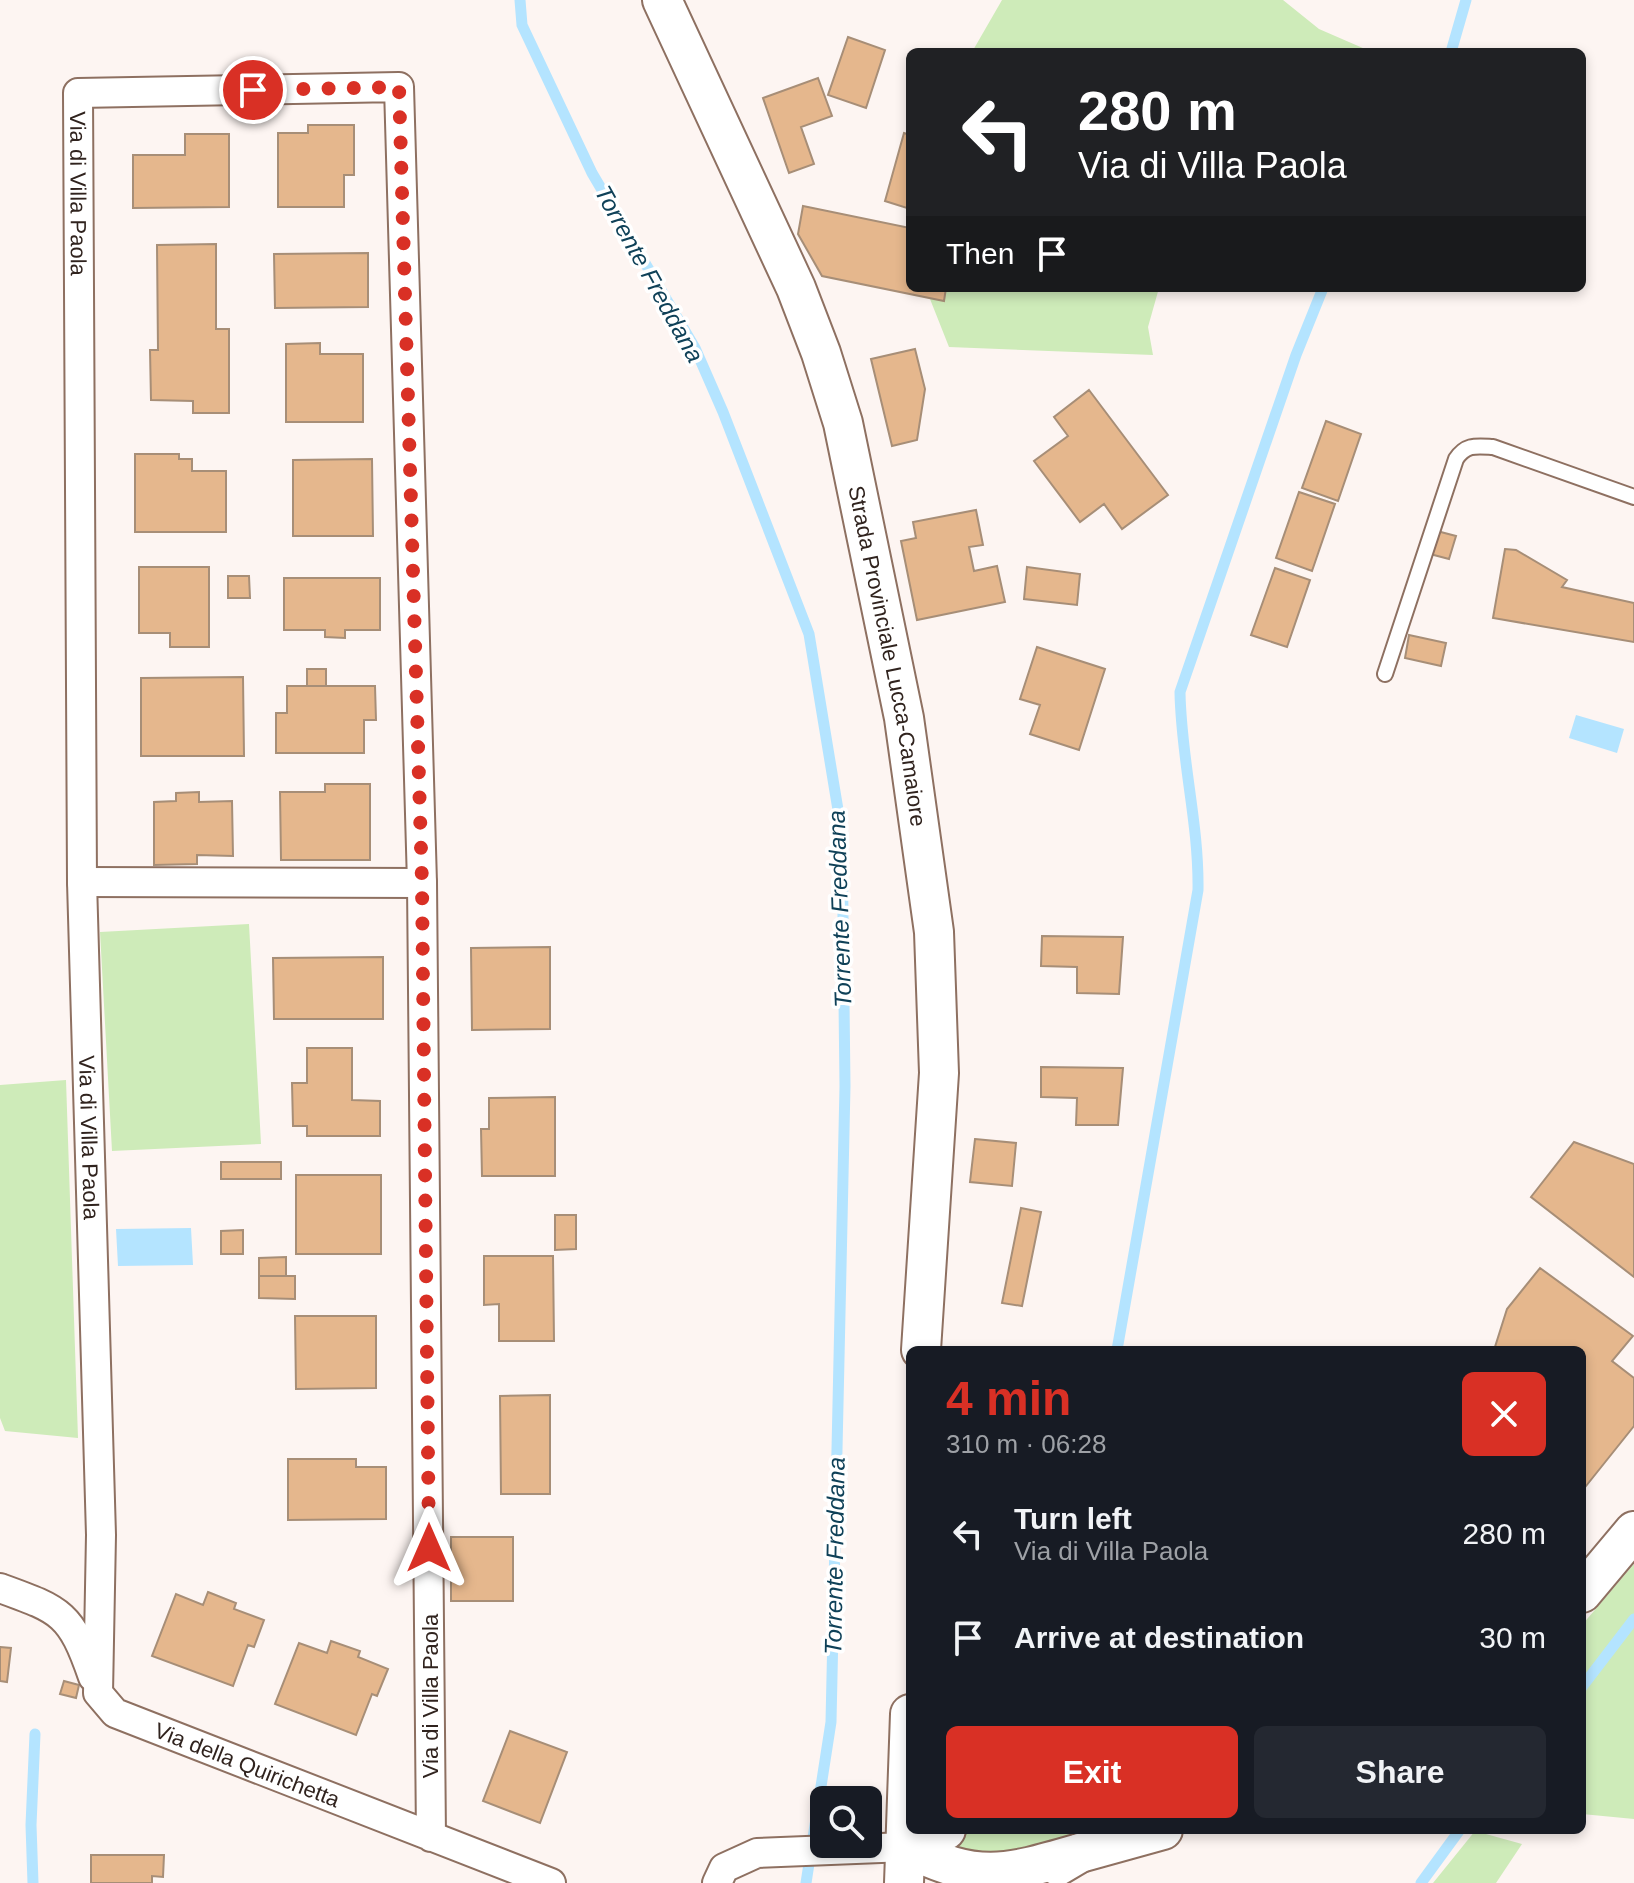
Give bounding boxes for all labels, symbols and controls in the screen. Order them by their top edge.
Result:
pin [219,56,287,124]
icon: arrive [231,68,275,112]
text: 280 m [1078,79,1237,142]
icon: left [946,80,1050,184]
street label: Via di Villa Paola [65,111,91,277]
text: Via di Villa Paola [1078,145,1347,186]
water label: Torrente Freddana [590,181,709,367]
icon: arrive [1030,232,1074,276]
text: Then [946,237,1014,270]
street label: Strada Provinciale Lucca-Camaiore [843,483,931,828]
water label: Torrente Freddana [823,810,856,1008]
street label: Via di Villa Paola [74,1055,104,1221]
text: 4 min [946,1372,1071,1425]
button: close [1462,1372,1546,1456]
text: 310 m · 06:28 [946,1429,1106,1459]
water label: Torrente Freddana [819,1457,850,1655]
text: Turn left [1014,1502,1132,1535]
position arrow [387,1506,471,1590]
icon: left [946,1512,990,1556]
text: 280 m [1463,1517,1546,1550]
text: Via di Villa Paola [1014,1536,1208,1566]
street label: Via di Villa Paola [418,1613,443,1778]
icon: arrive [946,1616,990,1660]
text: Arrive at destination [1014,1621,1304,1654]
text: 30 m [1479,1621,1546,1654]
street label: Via della Quirichetta [151,1718,344,1813]
button: Exit [946,1726,1238,1818]
button: Share [1254,1726,1546,1818]
map controls [810,1786,882,1858]
button: search [810,1786,882,1858]

